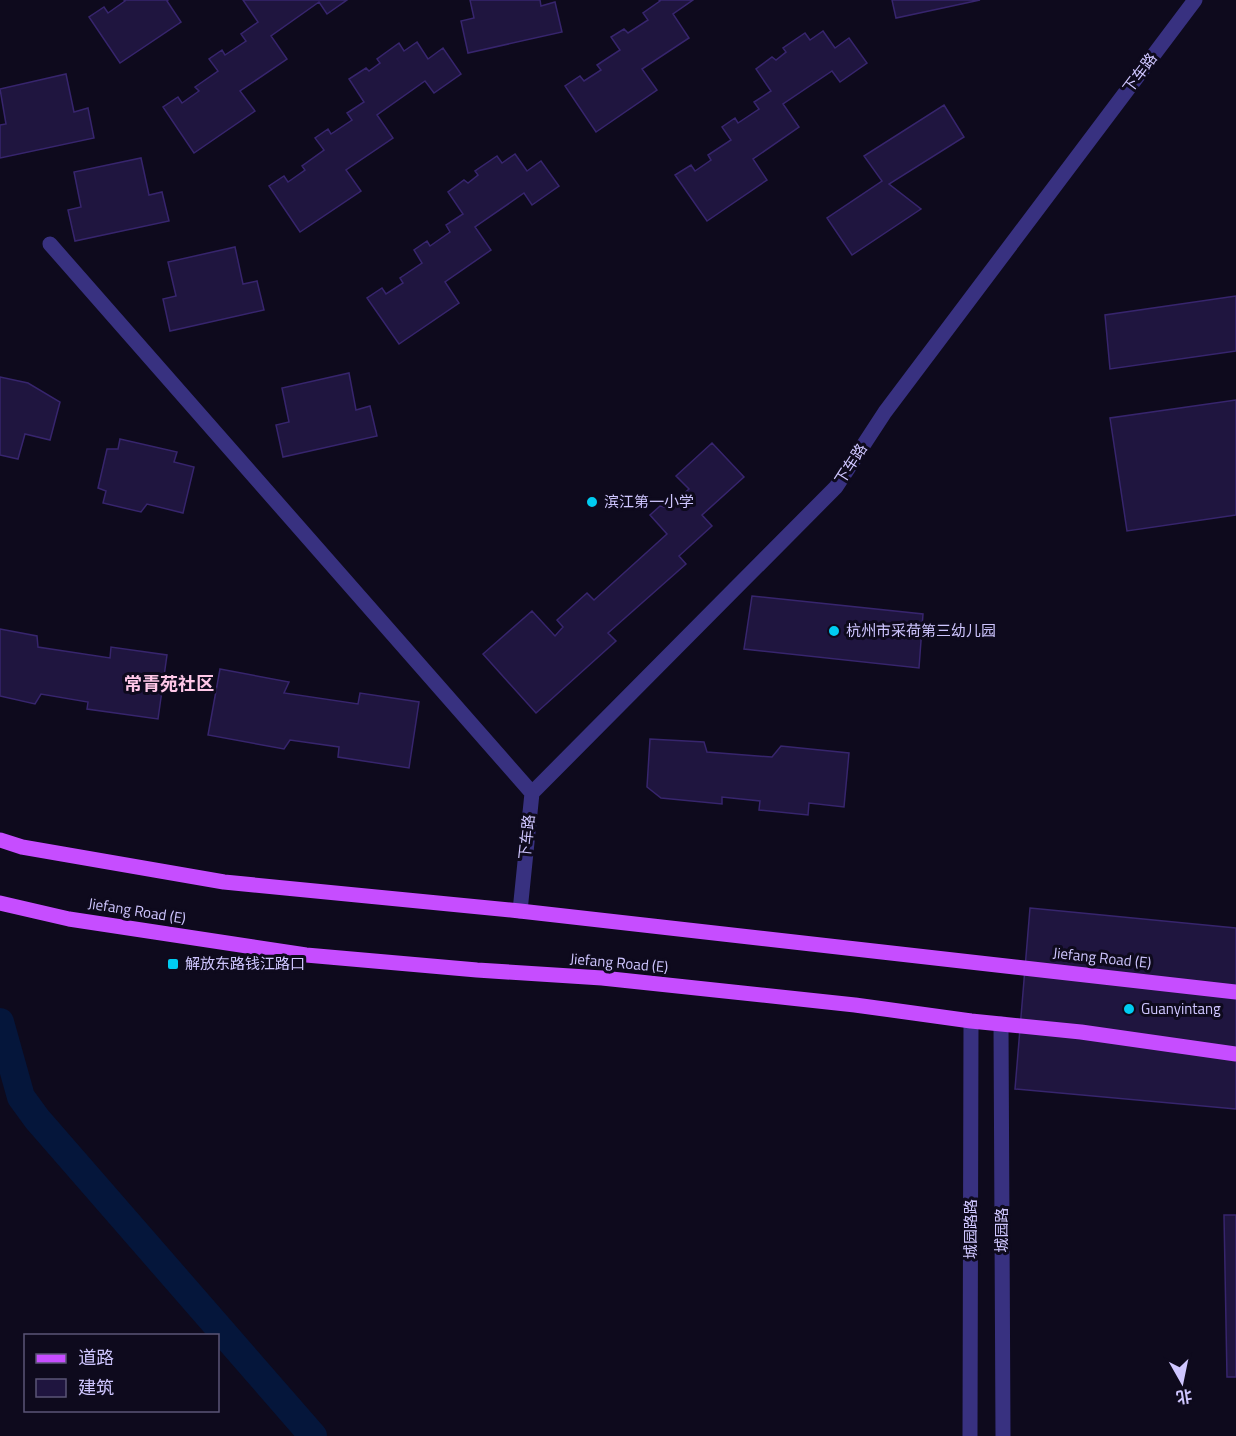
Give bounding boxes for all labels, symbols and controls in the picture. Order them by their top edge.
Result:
street label: 下车路 [1117,48,1162,98]
street label: 下车路 [829,439,872,489]
place label: 滨江第一小学 [604,490,694,513]
marker: 滨江第一小学 [585,495,599,509]
place label: 杭州市采荷第三幼儿园 [846,619,996,642]
marker: 杭州市采荷第三幼儿园 [827,624,841,638]
district label: 常青苑社区 [124,670,214,697]
street label: 下车路 [513,813,540,861]
street label: Jiefang Road (E) [87,891,188,930]
street label: Jiefang Road (E) [1052,941,1152,974]
street label: Jiefang Road (E) [569,947,669,978]
place label: 解放东路钱江路口 [185,952,305,975]
marker: 解放东路钱江路口 [166,957,180,971]
place label: Guanyintang [1141,997,1221,1020]
marker: Guanyintang [1122,1002,1136,1016]
street label: 城园路路 [959,1199,982,1259]
street label: 城园路 [990,1207,1013,1253]
legend [24,1334,219,1412]
text: 道路 [78,1344,114,1371]
north arrow [1152,1352,1212,1412]
text: 建筑 [78,1374,114,1401]
text: 北 [1175,1384,1194,1410]

